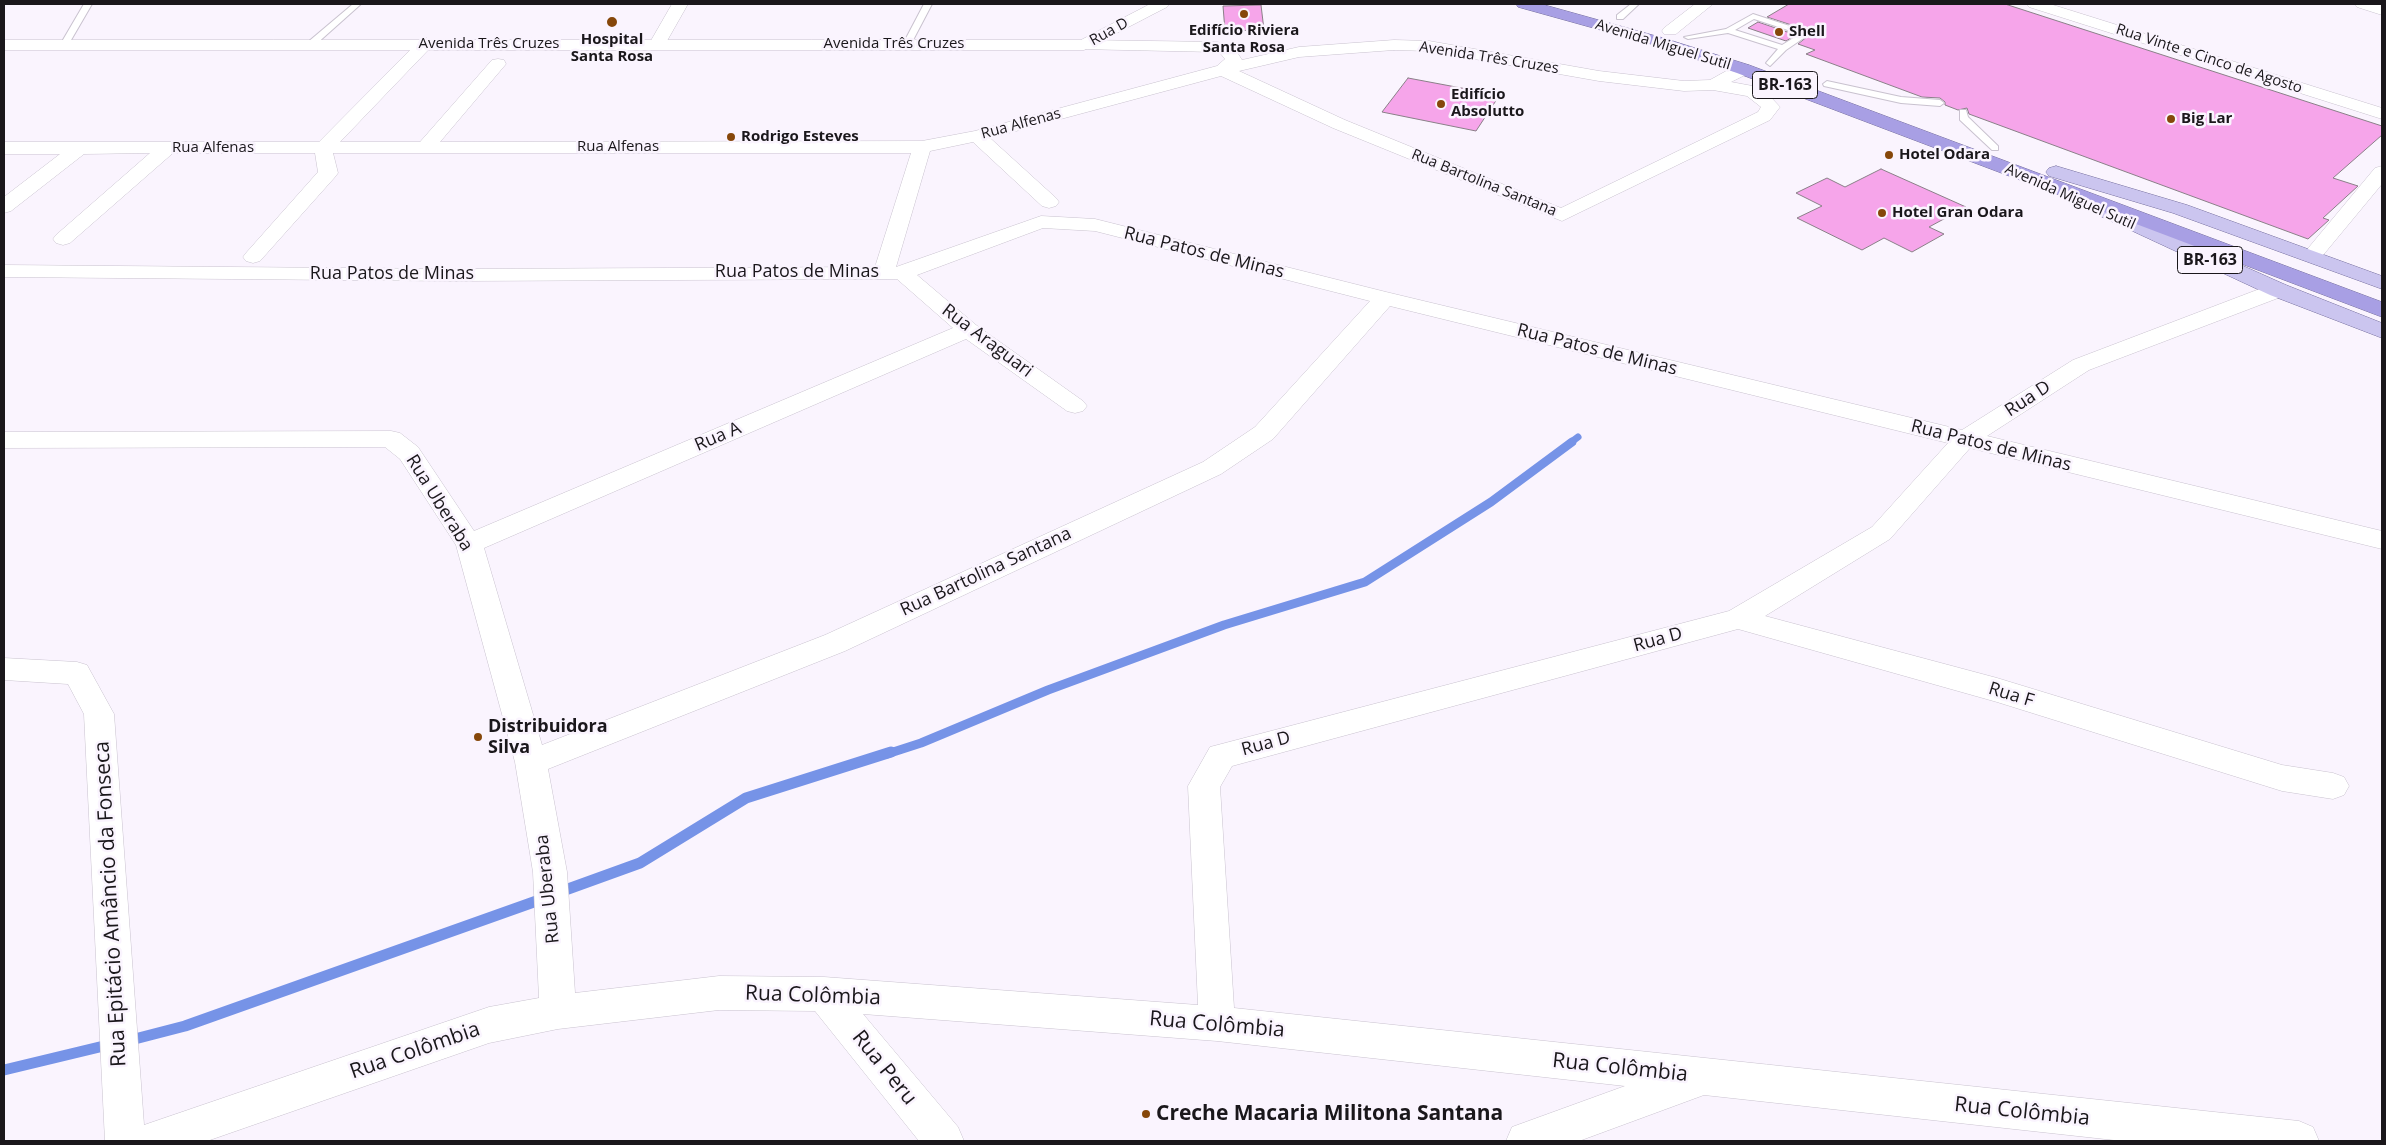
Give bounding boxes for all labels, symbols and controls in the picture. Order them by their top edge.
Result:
marker: Edifício Riviera Santa Rosa [1238,8,1250,20]
street label: Rua D [1086,14,1132,50]
marker: Hospital Santa Rosa [605,15,619,29]
street label: Avenida Miguel Sutil [1593,16,1733,74]
street label: Rua Vinte e Cinco de Agosto [2114,20,2304,98]
place label: Edifício Riviera Santa Rosa [1189,22,1299,57]
place label: Shell [1789,23,1825,41]
marker: Shell [1773,26,1785,38]
place label: Hospital Santa Rosa [571,31,653,66]
street label: Avenida Três Cruzes [418,35,560,53]
street label: Avenida Três Cruzes [823,35,965,53]
street label: Avenida Três Cruzes [1418,38,1560,78]
road number: BR-163 [1752,72,1818,98]
place label: Edifício Absolutto [1451,86,1524,121]
marker: Edifício Absolutto [1435,98,1447,110]
street label: Rua Alfenas [979,105,1063,143]
place label: Big Lar [2181,110,2232,128]
marker: Big Lar [2165,113,2177,125]
place label: Rodrigo Esteves [741,128,859,146]
marker: Rodrigo Esteves [725,131,737,143]
street label: Rua Alfenas [577,138,659,156]
street label: Rua Alfenas [172,139,254,157]
street label: Rua Bartolina Santana [1409,146,1559,220]
place label: Hotel Odara [1899,146,1990,164]
marker: Hotel Odara [1883,149,1895,161]
street label: Avenida Miguel Sutil [2002,160,2138,234]
place label: Hotel Gran Odara [1892,204,2023,222]
marker: Hotel Gran Odara [1876,207,1888,219]
street label: Rua Patos de Minas [1122,223,1286,283]
road number: BR-163 [2178,246,2242,274]
street label: Rua Patos de Minas [715,261,879,283]
street label: Rua Patos de Minas [310,263,474,285]
street label: Rua Araguari [937,300,1037,382]
street label: Rua Patos de Minas [1515,320,1679,380]
street label: Rua D [2001,376,2055,422]
street label: Rua Patos de Minas [1909,416,2073,476]
street label: Rua A [692,418,744,456]
street label: Rua Uberaba [401,451,477,555]
street label: Rua Bartolina Santana [897,523,1075,621]
street label: Rua D [1631,623,1685,657]
street label: Rua F [1986,678,2036,712]
place label: Distribuidora Silva [488,716,608,759]
street label: Rua D [1239,727,1293,761]
marker: Distribuidora Silva [472,731,484,743]
street label: Rua Epitácio Amâncio da Fonseca [90,741,132,1067]
street label: Rua Uberaba [532,833,564,945]
street label: Rua Colômbia [745,981,881,1011]
street label: Rua Colômbia [1148,1007,1286,1043]
street label: Rua Colômbia [347,1017,483,1085]
street label: Rua Peru [846,1026,922,1110]
street label: Rua Colômbia [1551,1048,1689,1088]
street label: Rua Colômbia [1953,1092,2091,1132]
place label: Creche Macaria Militona Santana [1156,1101,1503,1127]
marker: Creche Macaria Militona Santana [1140,1108,1152,1120]

